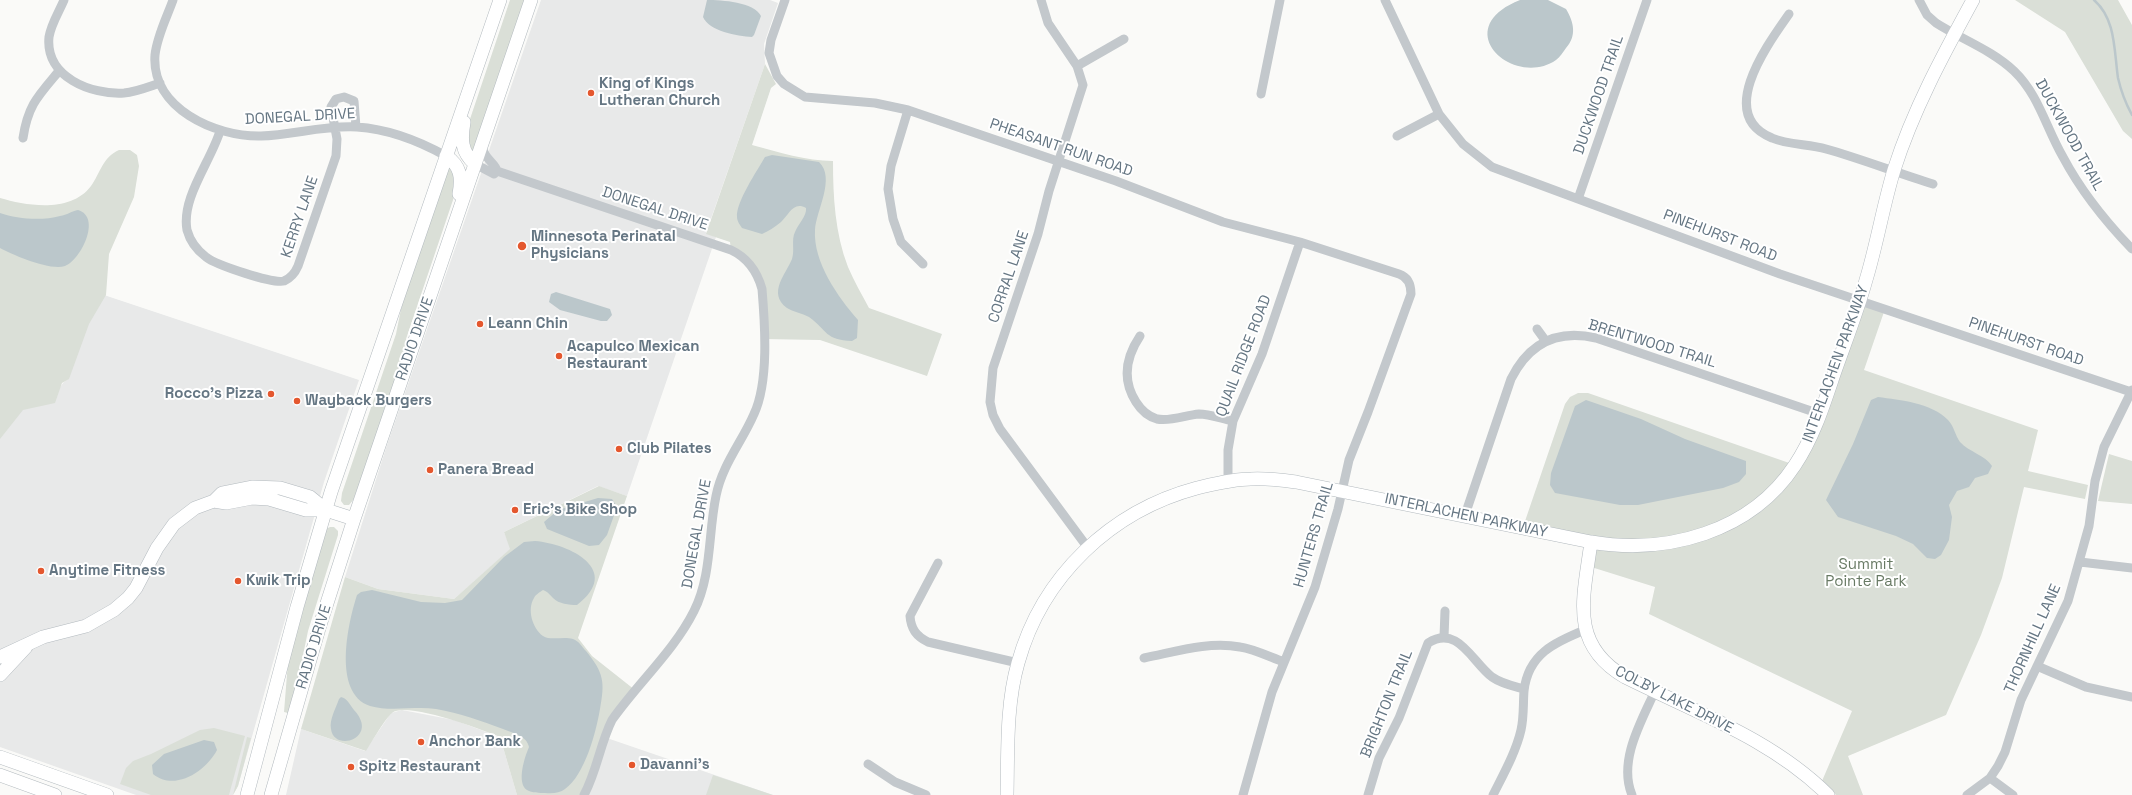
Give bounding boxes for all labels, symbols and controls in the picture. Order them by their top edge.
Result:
street label: DUCKWOOD TRAIL [1570,33,1628,157]
place label: King of Kings Lutheran Church [599,75,720,110]
street label: DUCKWOOD TRAIL [2031,76,2107,194]
marker: King of Kings Lutheran Church [586,88,596,98]
street label: DONEGAL DRIVE [244,105,356,129]
street label: PHEASANT RUN ROAD [987,115,1135,181]
street label: KERRY LANE [278,174,322,260]
street label: DONEGAL DRIVE [600,183,710,235]
street label: PINEHURST ROAD [1661,206,1779,266]
place label: Minnesota Perinatal Physicians [531,228,676,263]
street label: CORRAL LANE [985,229,1033,325]
marker: Minnesota Perinatal Physicians [516,240,528,252]
street label: INTERLACHEN PARKWAY [1799,283,1873,445]
street label: QUAIL RIDGE ROAD [1212,293,1276,419]
street label: RADIO DRIVE [392,295,438,383]
street label: PINEHURST ROAD [1966,314,2086,370]
place label: Leann Chin [488,315,568,333]
street label: BRENTWOOD TRAIL [1586,316,1718,372]
marker: Leann Chin [475,319,485,329]
place label: Acapulco Mexican Restaurant [567,338,700,373]
marker: Acapulco Mexican Restaurant [554,351,564,361]
place label: Rocco's Pizza [165,385,263,403]
marker: Rocco's Pizza [266,389,276,399]
place label: Wayback Burgers [305,392,432,410]
marker: Wayback Burgers [292,396,302,406]
place label: Club Pilates [627,440,712,458]
marker: Club Pilates [614,444,624,454]
place label: Panera Bread [438,461,534,479]
marker: Panera Bread [425,465,435,475]
street label: DONEGAL DRIVE [679,478,715,590]
street label: HUNTERS TRAIL [1290,480,1338,590]
street label: INTERLACHEN PARKWAY [1383,490,1549,542]
place label: Eric's Bike Shop [523,501,637,519]
marker: Eric's Bike Shop [510,505,520,515]
park label: Summit Pointe Park [1825,556,1907,591]
place label: Anytime Fitness [49,562,165,580]
marker: Anytime Fitness [36,566,46,576]
place label: Kwik Trip [246,572,311,590]
marker: Kwik Trip [233,576,243,586]
street label: THORNHILL LANE [2001,581,2065,697]
street label: RADIO DRIVE [293,603,335,691]
street label: BRIGHTON TRAIL [1357,648,1417,760]
street label: COLBY LAKE DRIVE [1612,662,1736,738]
place label: Anchor Bank [429,733,521,751]
marker: Anchor Bank [416,737,426,747]
place label: Davanni's [640,756,710,774]
place label: Spitz Restaurant [359,758,481,776]
marker: Davanni's [627,760,637,770]
marker: Spitz Restaurant [346,762,356,772]

